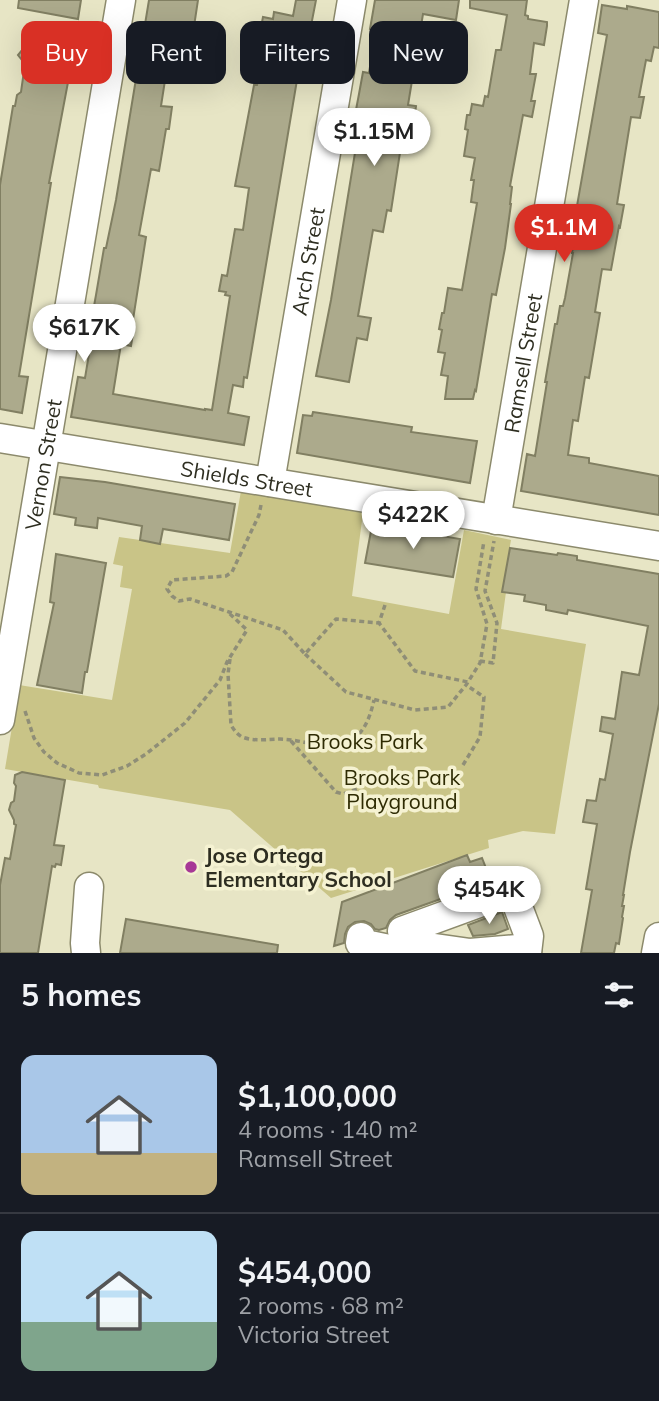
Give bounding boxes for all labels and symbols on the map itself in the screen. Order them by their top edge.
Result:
pin: $1.15M [317,108,431,168]
pin: $1.1M [515,204,613,264]
street label: Arch Street [286,205,330,317]
street label: Ramsell Street [498,292,547,435]
pin: $617K [35,304,133,364]
street label: Vernon Street [19,397,67,532]
street label: Shields Street [179,455,315,502]
pin: $422K [364,491,462,551]
park label: Brooks Park [307,728,423,754]
park label: Brooks Park Playground [344,764,460,814]
place label: Jose Ortega Elementary School [205,842,392,892]
marker: Jose Ortega Elementary School [183,859,199,875]
pin: $454K [440,866,538,926]

